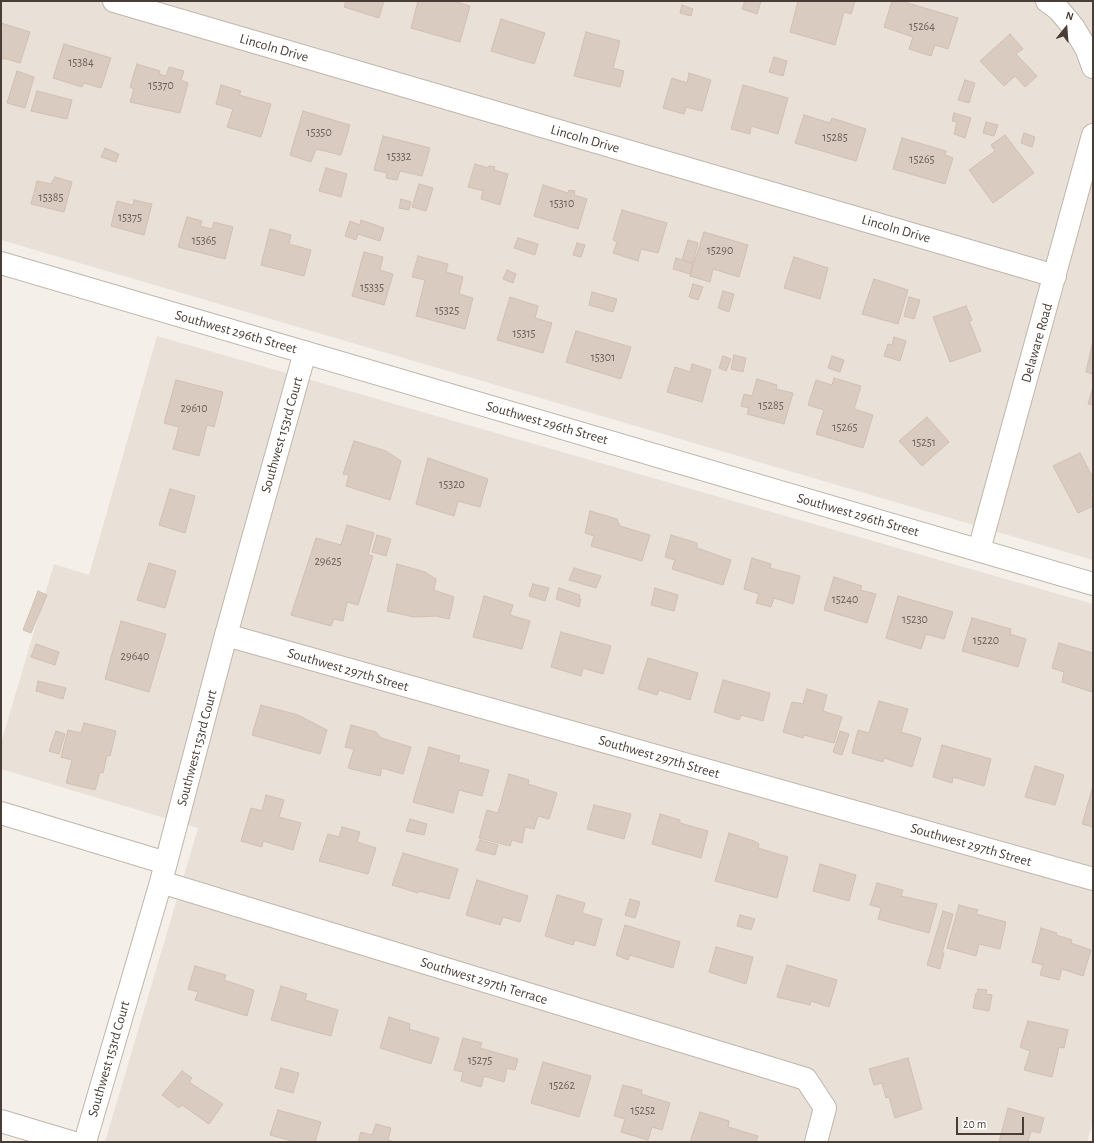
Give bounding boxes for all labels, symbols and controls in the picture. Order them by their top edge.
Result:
north arrow [1046,8,1086,48]
text: N [1064,10,1075,22]
house number: 15264 [909,19,935,33]
street label: Lincoln Drive [238,30,310,66]
house number: 15384 [68,55,94,69]
house number: 15370 [148,78,174,92]
street label: Lincoln Drive [549,121,621,157]
house number: 15350 [306,125,332,139]
house number: 15285 [822,130,848,144]
house number: 15332 [387,149,411,163]
house number: 15265 [909,152,935,166]
house number: 15385 [39,190,63,204]
house number: 15310 [550,196,574,210]
house number: 15375 [118,210,142,224]
street label: Lincoln Drive [860,211,932,247]
house number: 15365 [192,233,216,247]
house number: 15290 [707,243,733,257]
house number: 15335 [360,280,384,294]
street label: Delaware Road [1018,301,1056,385]
house number: 15325 [435,303,459,317]
street label: Southwest 296th Street [173,307,299,357]
house number: 15315 [512,326,536,340]
house number: 15301 [591,350,615,364]
street label: Southwest 153rd Court [257,375,307,495]
street label: Southwest 296th Street [484,398,610,448]
house number: 15285 [758,398,784,412]
house number: 29610 [180,401,208,415]
house number: 15265 [832,420,858,434]
house number: 15251 [912,435,936,449]
house number: 15320 [439,477,465,491]
street label: Southwest 296th Street [795,490,921,540]
house number: 29625 [314,554,342,568]
house number: 15240 [832,592,858,606]
house number: 15230 [902,612,928,626]
house number: 15220 [973,633,999,647]
street label: Southwest 297th Street [285,645,411,695]
house number: 29640 [121,649,149,663]
street label: Southwest 153rd Court [173,688,221,808]
street label: Southwest 297th Street [596,732,722,782]
street label: Southwest 297th Street [908,820,1034,870]
street label: Southwest 297th Terrace [418,954,550,1008]
street label: Southwest 153rd Court [84,999,134,1119]
house number: 15275 [468,1053,492,1067]
house number: 15262 [549,1078,575,1092]
house number: 15252 [630,1103,656,1117]
scale bar [958,1109,1026,1135]
text: 20 m [963,1118,986,1130]

